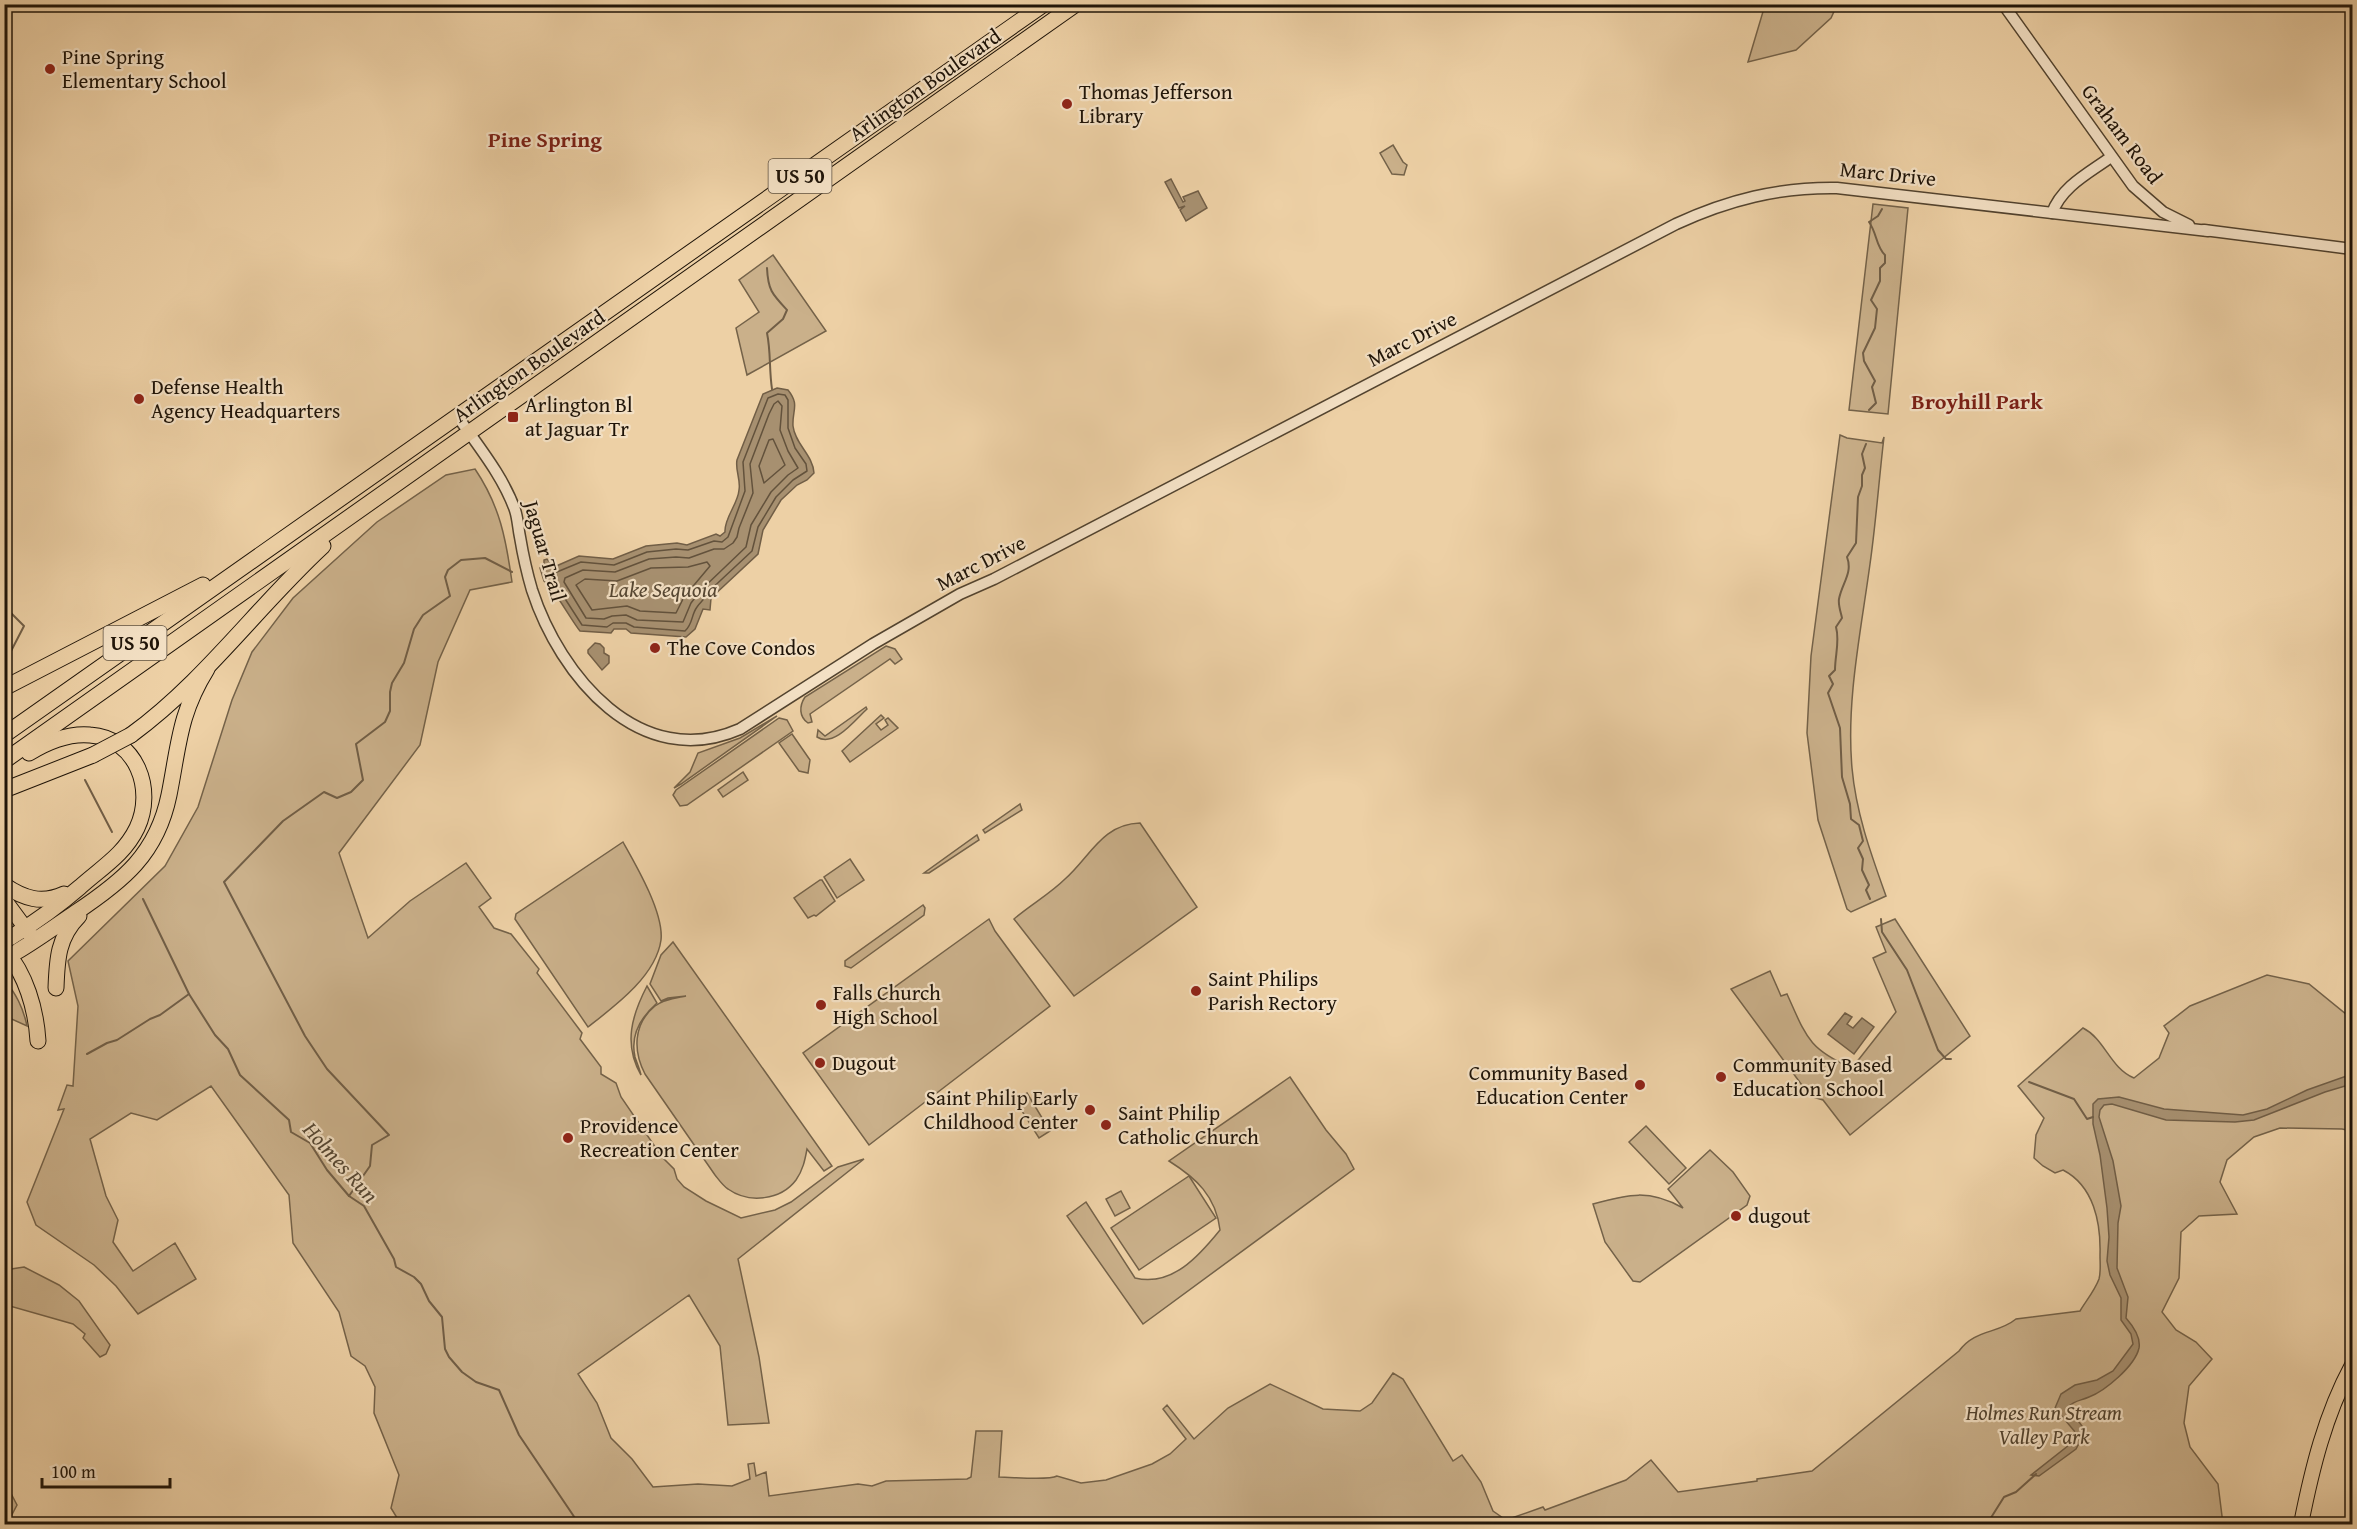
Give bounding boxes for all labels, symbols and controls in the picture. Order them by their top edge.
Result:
street label: Arlington Boulevard [842,20,1008,149]
place label: Pine Spring Elementary School [62,41,227,96]
marker: Pine Spring Elementary School [43,62,57,76]
place label: Thomas Jefferson Library [1079,76,1233,131]
street label: Graham Road [2074,77,2171,191]
marker: Thomas Jefferson Library [1060,97,1074,111]
district label: Pine Spring [488,123,602,155]
street label: Marc Drive [1838,153,1938,194]
road number: US 50 [768,159,832,193]
street label: Arlington Boulevard [446,301,612,430]
street label: Marc Drive [1362,303,1462,374]
place label: Defense Health Agency Headquarters [151,371,340,426]
district label: Broyhill Park [1911,385,2043,417]
place label: Arlington Bl at Jaguar Tr [525,389,633,444]
marker: Defense Health Agency Headquarters [132,392,146,406]
marker: Arlington Bl at Jaguar Tr [506,410,520,424]
street label: Jaguar Trail [515,494,575,605]
street label: Marc Drive [931,527,1031,598]
water label: Lake Sequoia [608,573,717,605]
road number: US 50 [104,626,166,660]
place label: The Cove Condos [667,632,815,663]
marker: The Cove Condos [648,641,662,655]
place label: Saint Philips Parish Rectory [1208,963,1338,1018]
place label: Falls Church High School [833,977,941,1032]
marker: Saint Philips Parish Rectory [1189,984,1203,998]
marker: Falls Church High School [814,998,828,1012]
place label: Dugout [832,1047,897,1078]
place label: Community Based Education School [1733,1049,1893,1104]
marker: Dugout [813,1056,827,1070]
place label: Community Based Education Center [1469,1057,1629,1112]
marker: Community Based Education School [1714,1070,1728,1084]
marker: Community Based Education Center [1633,1078,1647,1092]
place label: Saint Philip Early Childhood Center [924,1082,1079,1137]
place label: Saint Philip Catholic Church [1118,1097,1259,1152]
marker: Saint Philip Early Childhood Center [1083,1103,1097,1117]
place label: Providence Recreation Center [580,1110,739,1165]
water label: Holmes Run [295,1113,386,1210]
marker: Saint Philip Catholic Church [1099,1118,1113,1132]
marker: Providence Recreation Center [561,1131,575,1145]
place label: dugout [1748,1200,1811,1231]
marker: dugout [1729,1209,1743,1223]
park label: Holmes Run Stream Valley Park [1965,1397,2122,1452]
scale bar [42,1451,170,1489]
text: 100 m [51,1458,96,1485]

